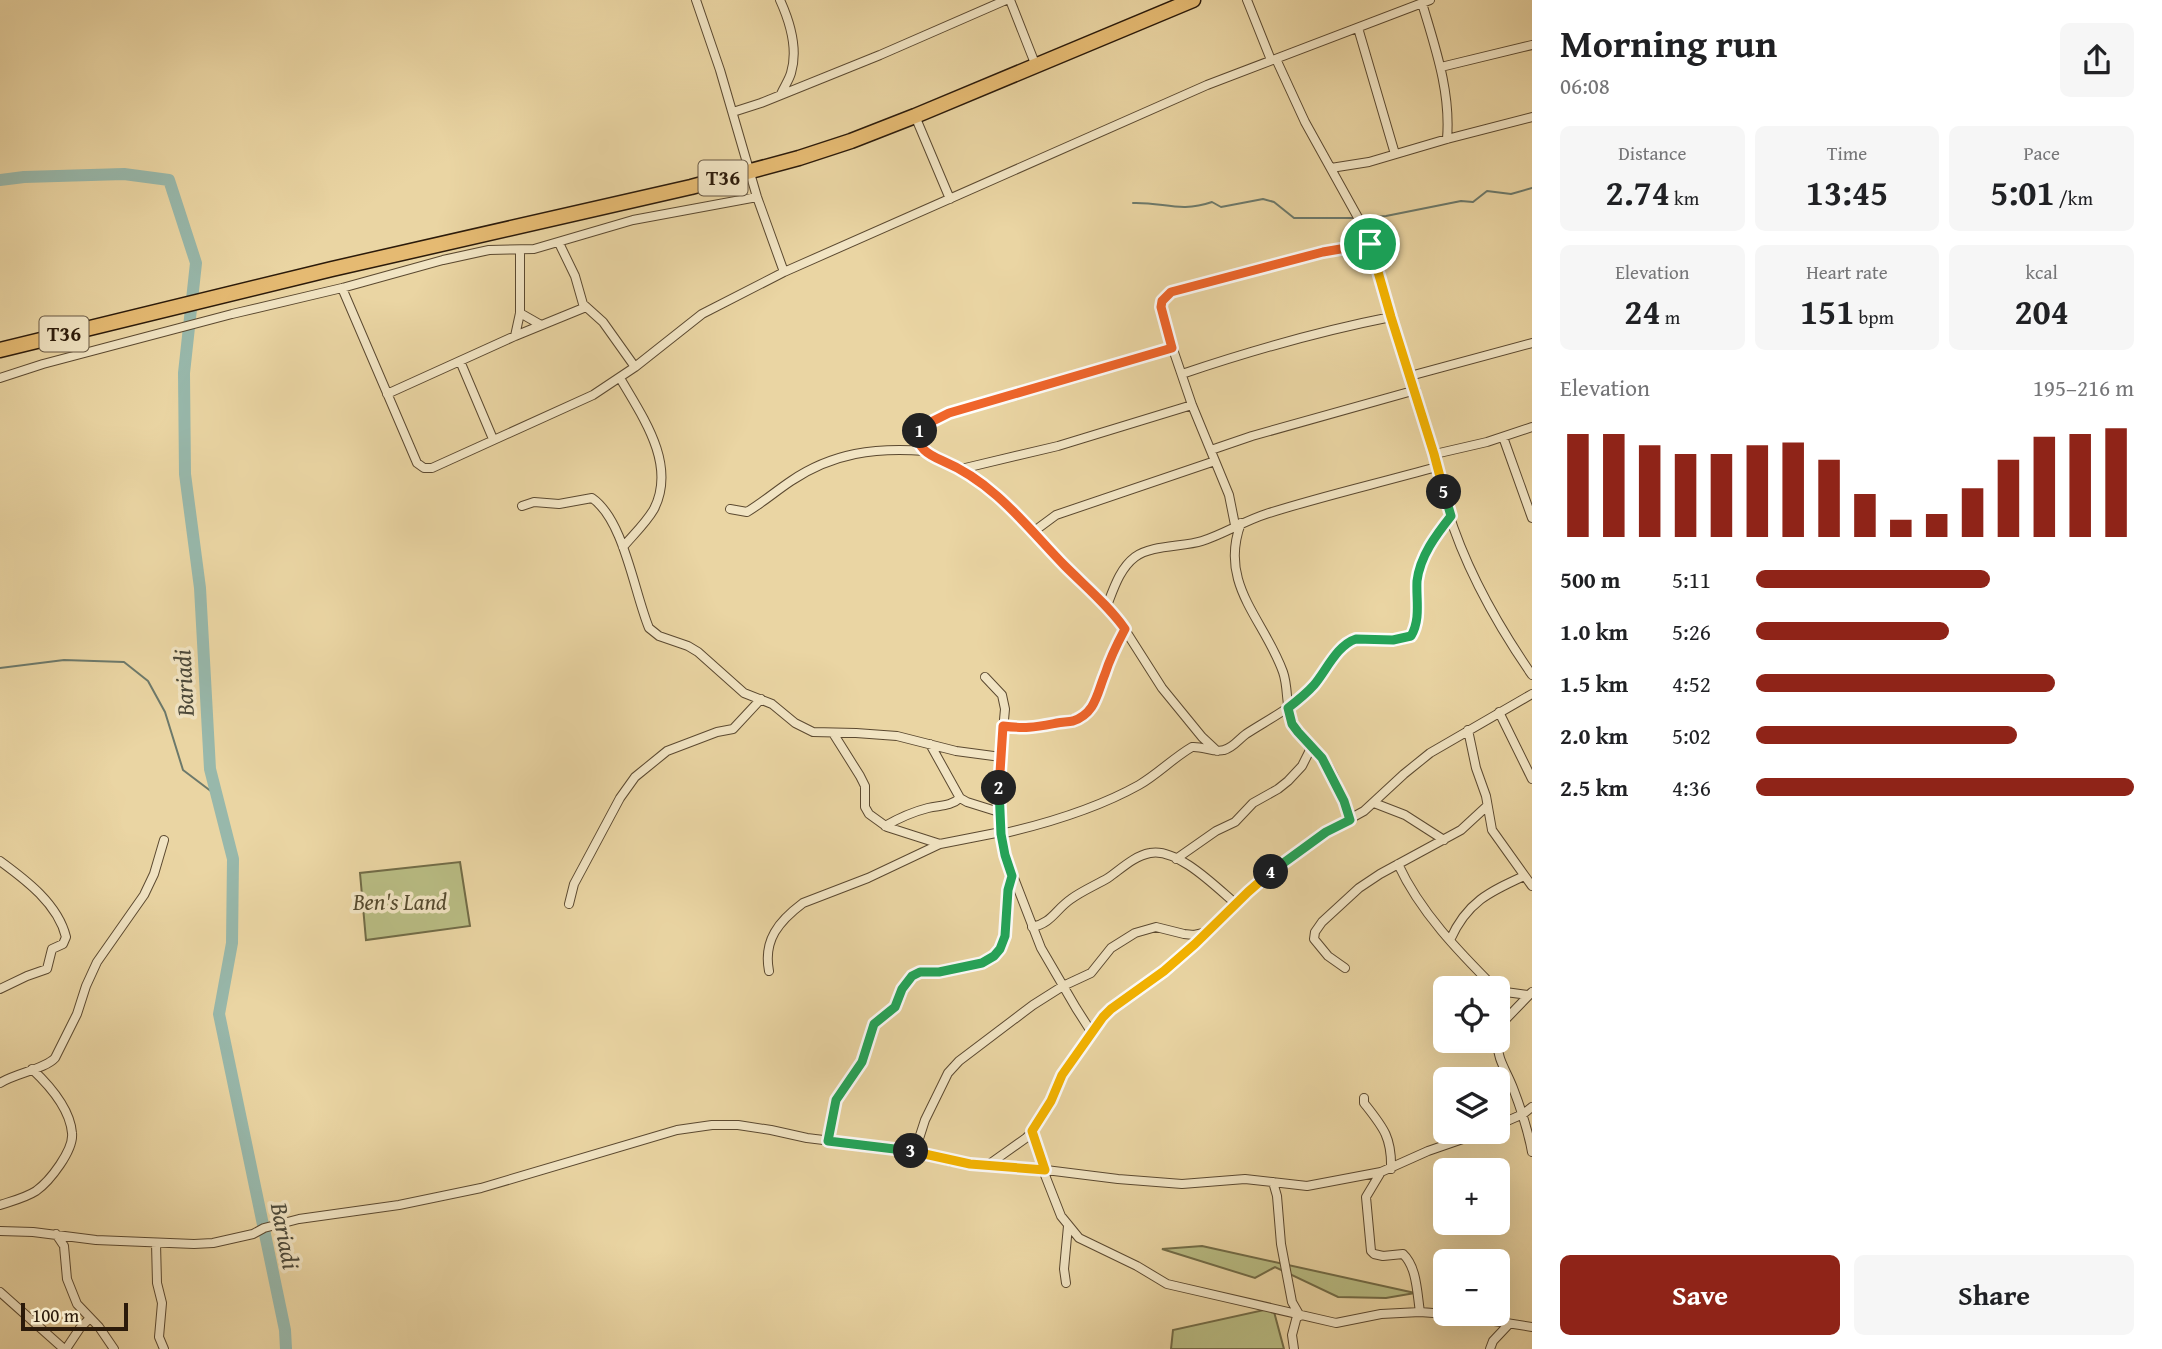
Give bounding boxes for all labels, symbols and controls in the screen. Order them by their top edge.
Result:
text: Morning run [1560,15,1777,71]
button: share [2060,23,2134,97]
text: 06:08 [1560,69,1610,102]
text: Distance [1618,139,1686,167]
text: Time [1827,139,1867,167]
text: Pace [2023,139,2060,167]
road number: T36 [698,160,748,196]
text: 2.74 [1606,167,1670,218]
text: 13:45 [1806,167,1888,218]
text: 5:01 [1990,167,2055,218]
text: km [1670,184,1699,212]
text: /km [2055,184,2093,212]
pin [1340,214,1400,274]
icon: arrive [1351,225,1389,263]
text: Elevation [1615,258,1690,286]
text: Heart rate [1806,258,1888,286]
text: kcal [2025,258,2058,286]
text: 24 [1624,286,1661,337]
text: 151 [1800,286,1854,337]
text: 204 [2014,286,2069,337]
text: m [1661,303,1680,331]
text: bpm [1854,303,1894,331]
road number: T36 [40,316,88,352]
text: Elevation [1560,371,1650,404]
text: 195–216 m [2033,371,2134,404]
pin: 1 [902,414,937,448]
text: 1 [915,416,924,444]
pin: 5 [1426,475,1462,510]
text: 5 [1439,477,1448,505]
text: 500 m [1560,563,1621,596]
text: 5:11 [1672,563,1711,596]
text: 1.0 km [1560,615,1628,648]
text: 5:26 [1672,615,1711,648]
water label: Bariadi [164,649,203,718]
text: 1.5 km [1560,667,1628,700]
text: 4:52 [1672,667,1711,700]
text: 2.0 km [1560,719,1628,752]
text: 5:02 [1672,719,1711,752]
pin: 2 [982,770,1016,806]
text: 2.5 km [1560,771,1628,804]
text: 4:36 [1672,771,1711,804]
text: 2 [994,773,1003,801]
pin: 4 [1254,854,1288,890]
text: 4 [1266,857,1275,885]
park label: Ben's Land [352,885,447,918]
map controls [1433,976,1510,1326]
button: locate [1433,976,1510,1053]
button: layers [1433,1067,1510,1144]
pin: 3 [894,1134,928,1168]
text: 3 [906,1136,915,1164]
button: + [1433,1158,1510,1235]
water label: Bariadi [262,1199,309,1272]
button: − [1433,1249,1510,1326]
button: Save [1560,1255,1840,1335]
button: Share [1854,1255,2134,1335]
scale bar [21,1300,128,1332]
text: 100 m [32,1301,79,1329]

